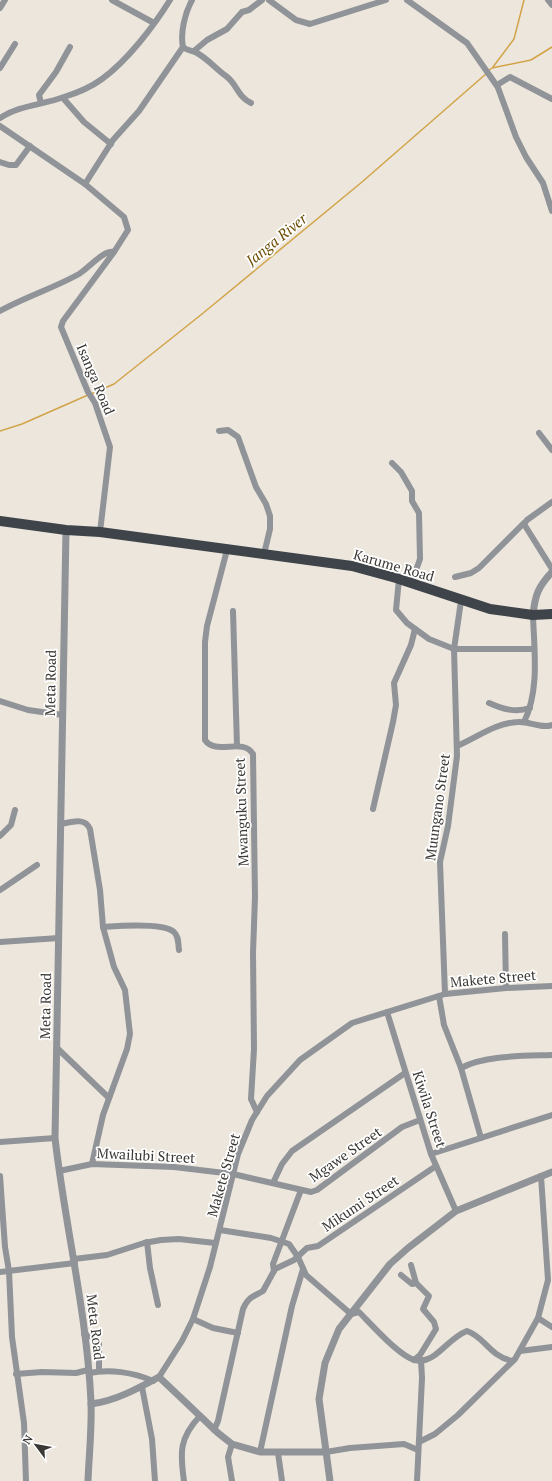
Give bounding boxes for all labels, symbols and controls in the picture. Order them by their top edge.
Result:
water label: Janga River [241,208,312,270]
street label: Isanga Road [73,341,120,418]
street label: Karume Road [351,544,437,586]
street label: Meta Road [40,650,60,716]
street label: Muungano Street [420,752,454,862]
street label: Mwanguku Street [230,756,252,867]
street label: Makete Street [449,965,538,991]
street label: Meta Road [35,973,55,1039]
street label: Kiwila Street [409,1068,452,1151]
street label: Mgawe Street [305,1122,386,1186]
street label: Makete Street [202,1130,244,1219]
street label: Mwailubi Street [96,1143,196,1167]
street label: Mikumi Street [318,1170,403,1236]
street label: Meta Road [83,1293,109,1361]
north arrow [16,1425,56,1465]
text: N [19,1432,36,1447]

